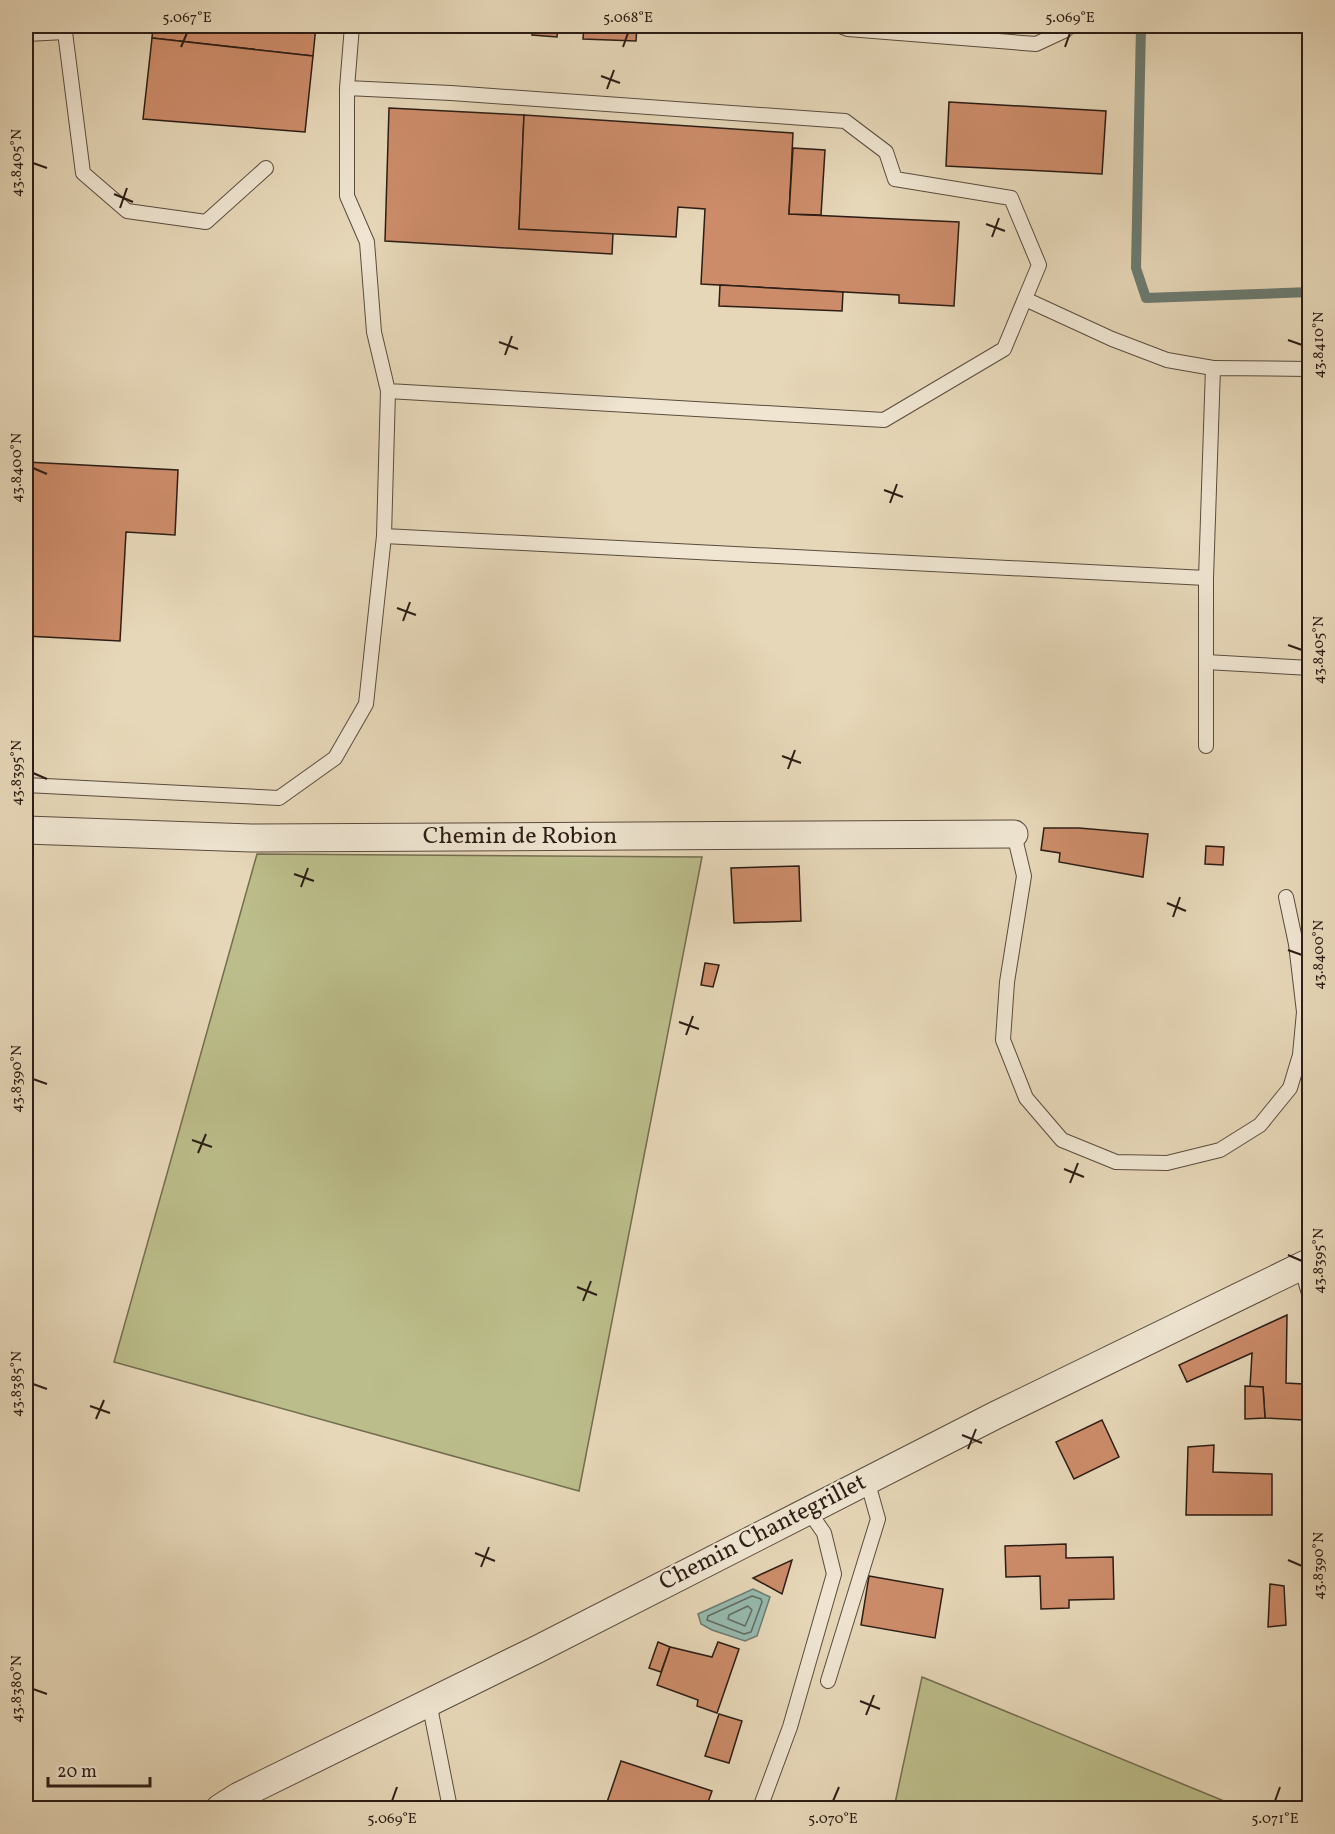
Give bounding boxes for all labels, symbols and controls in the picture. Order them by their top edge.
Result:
text: 5.067°E [162,8,212,29]
text: 5.068°E [603,8,653,29]
text: 5.069°E [1045,8,1095,29]
text: 43.8405°N [7,129,28,197]
text: 43.8410°N [1309,312,1330,379]
text: 43.8400°N [7,433,28,503]
text: 43.8405°N [1309,616,1330,684]
text: 43.8395°N [7,740,28,806]
street label: Chemin de Robion [423,820,617,854]
text: 43.8400°N [1309,920,1330,990]
text: 43.8390°N [7,1045,28,1113]
text: 43.8395°N [1309,1228,1330,1294]
text: 43.8385°N [7,1351,28,1417]
street label: Chemin Chantegrillet [653,1466,873,1600]
text: 43.8390°N [1309,1532,1330,1600]
text: 43.8380°N [7,1655,28,1723]
scale bar [48,1750,150,1788]
text: 20 m [57,1760,97,1785]
text: 5.069°E [367,1809,417,1830]
text: 5.070°E [808,1809,858,1830]
text: 5.071°E [1251,1809,1299,1830]

